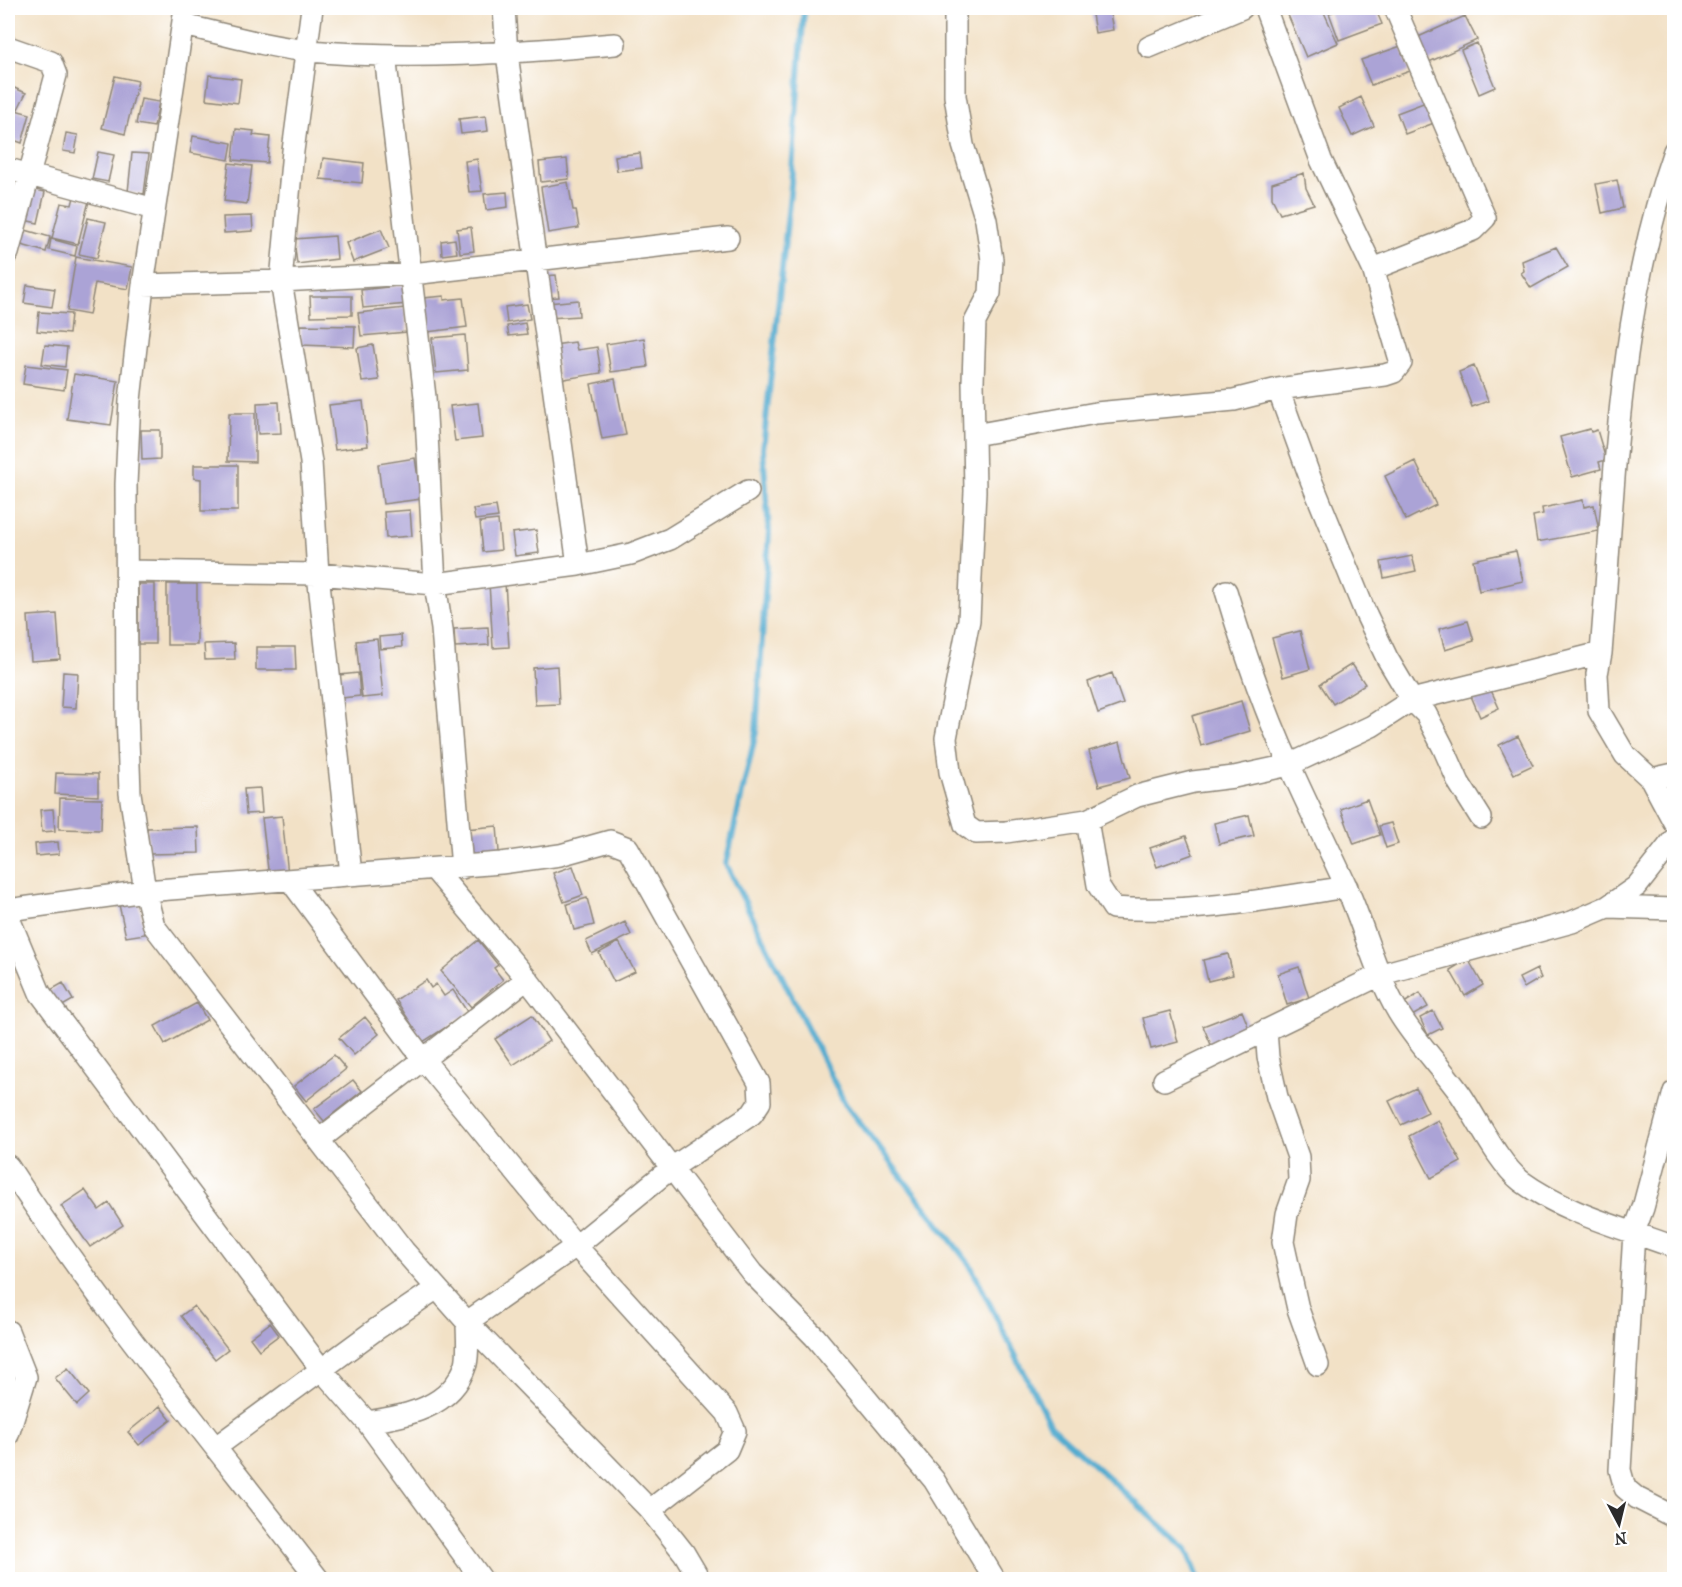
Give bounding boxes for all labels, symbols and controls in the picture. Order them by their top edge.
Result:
north arrow [1589,1494,1649,1554]
text: N [1613,1528,1628,1549]

